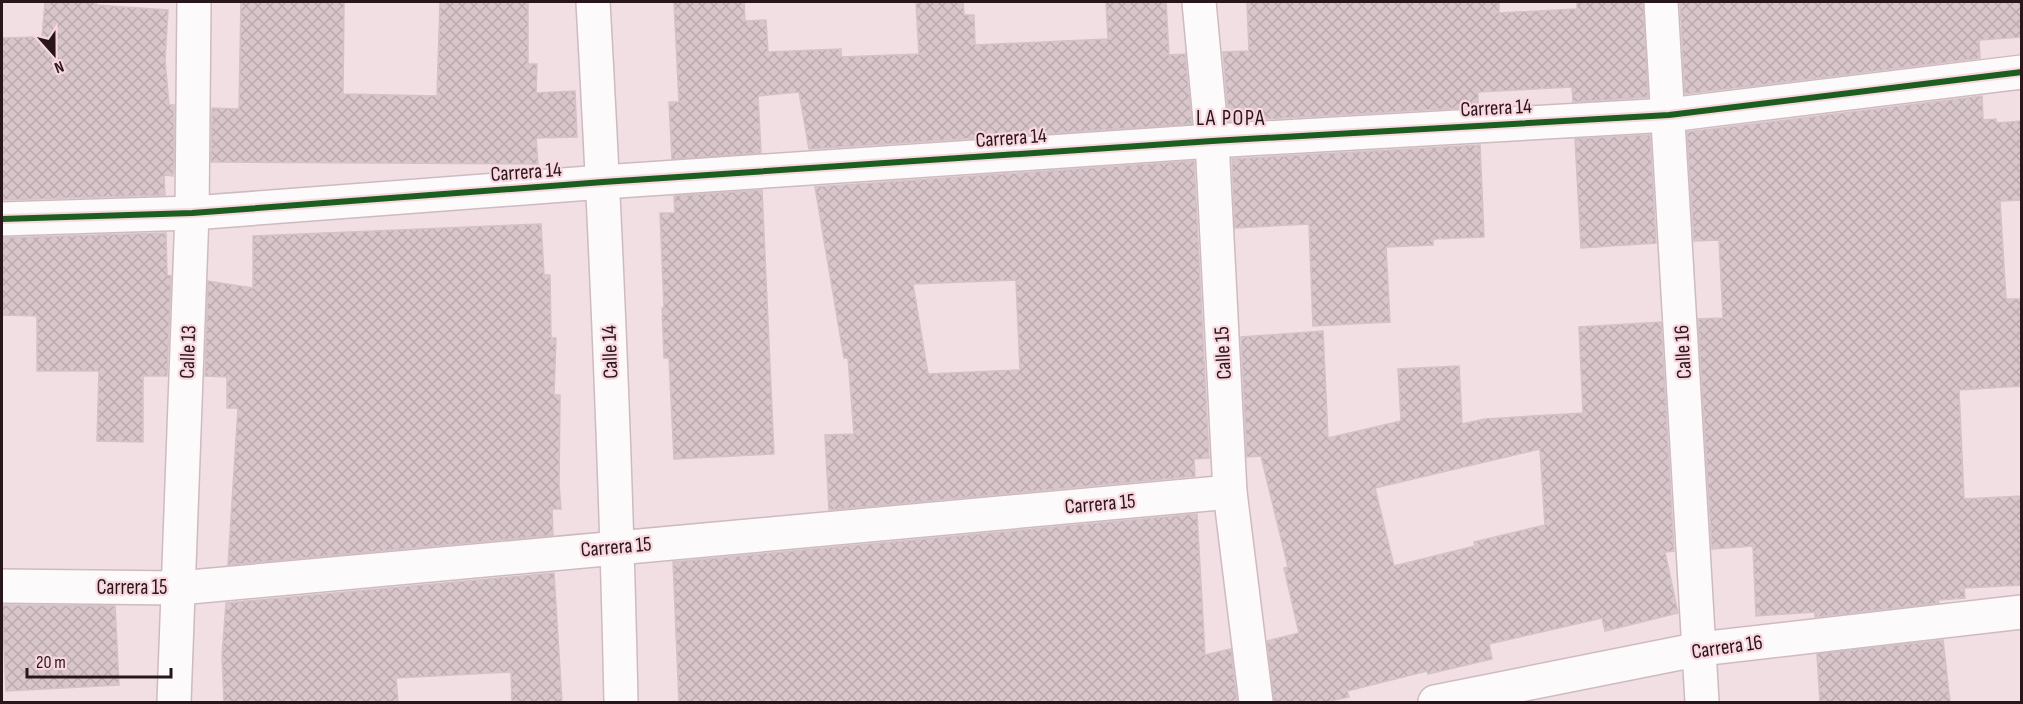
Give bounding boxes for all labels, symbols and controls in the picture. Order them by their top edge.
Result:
north arrow [24,24,84,84]
text: N [51,56,66,77]
street label: Carrera 14 [1460,94,1532,122]
district label: LA POPA [1196,105,1266,132]
street label: Carrera 14 [975,123,1048,153]
street label: Carrera 14 [490,157,563,187]
street label: Calle 16 [1669,324,1697,380]
street label: Calle 13 [175,325,201,379]
street label: Calle 14 [597,325,623,379]
street label: Calle 15 [1209,326,1237,380]
street label: Carrera 15 [1064,488,1136,520]
street label: Carrera 15 [580,531,652,563]
street label: Carrera 15 [97,575,167,600]
street label: Carrera 16 [1690,630,1764,664]
scale bar [27,641,171,679]
text: 20 m [36,652,66,673]

